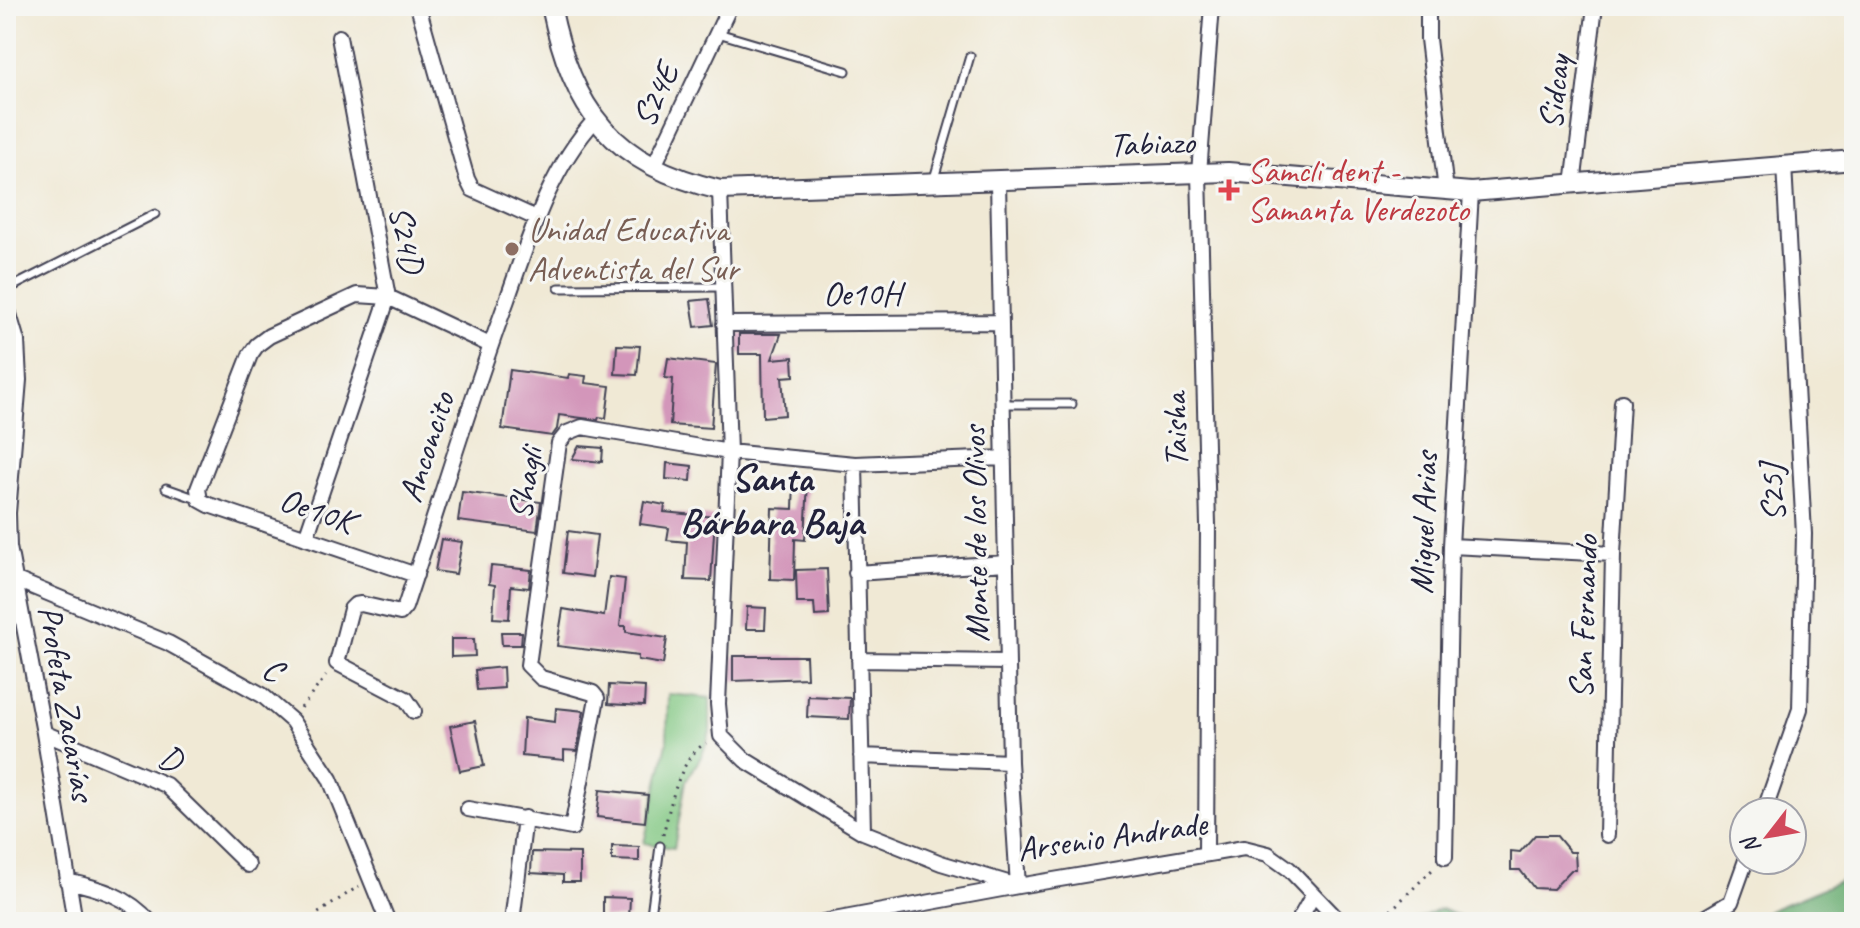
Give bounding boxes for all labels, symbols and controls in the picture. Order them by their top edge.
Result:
street label: Sidcay [1528,49,1580,131]
street label: S24E [622,53,690,134]
street label: Tabiazo [1109,120,1197,166]
place label: Samcli dent - Samanta Verdezoto [1247,149,1471,231]
marker: Samcli dent - Samanta Verdezoto [1218,179,1240,201]
street label: S24D [380,202,435,279]
place label: Unidad Educativa Adventista del Sur [528,208,741,290]
marker: Unidad Educativa Adventista del Sur [503,240,521,258]
street label: Oe10H [823,272,907,315]
street label: Anconcito [388,385,465,507]
street label: Taisha [1153,389,1197,468]
street label: Monte de los Olivos [952,423,998,643]
street label: Shagli [498,440,553,522]
street label: Miguel Arias [1399,448,1447,595]
district label: Santa Bárbara Baja [680,455,867,546]
street label: S25J [1749,458,1795,523]
street label: Oe10K [274,477,366,545]
street label: San Fernando [1559,533,1607,699]
street label: Profeta Zacarías [29,602,106,807]
street label: C [254,647,294,693]
street label: D [152,734,193,783]
north arrow [1728,796,1808,876]
street label: Arsenio Andrade [1015,801,1211,871]
text: N [1734,830,1767,859]

